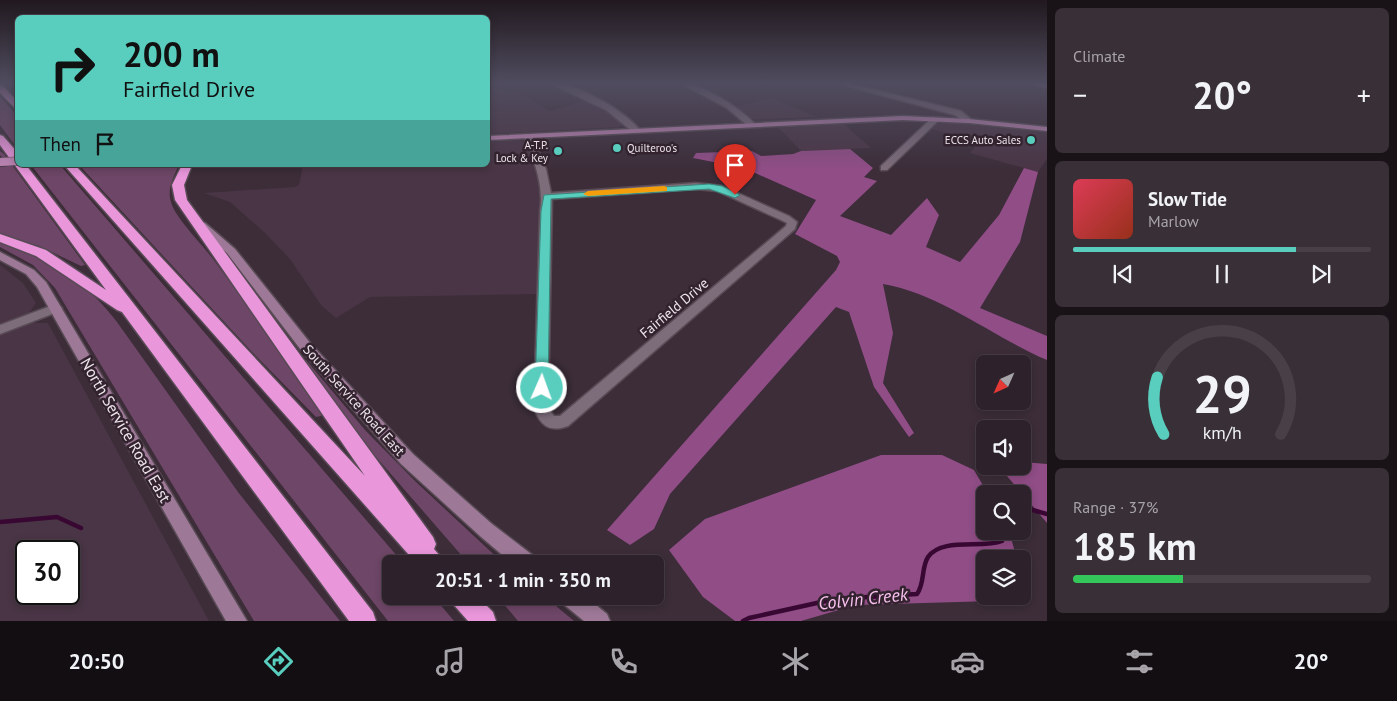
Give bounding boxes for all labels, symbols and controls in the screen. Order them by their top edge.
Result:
text: 200 m [123,31,220,77]
icon: right [40,35,105,100]
text: Climate [1073,46,1125,66]
text: 20° [1192,70,1252,119]
text: Fairfield Drive [123,75,255,103]
text: − [1073,76,1087,113]
text: + [1357,76,1371,113]
icon: arrive [91,130,119,158]
text: Then [40,132,81,156]
place label: ECCS Auto Sales [945,133,1021,147]
marker: ECCS Auto Sales [1025,134,1037,146]
place label: A-T.P. Lock & Key [496,138,549,165]
place label: Quilteroo's [627,141,677,155]
marker: Quilteroo's [611,142,623,154]
pin [714,144,756,195]
marker: A-T.P. Lock & Key [552,145,564,157]
icon: arrive [721,151,749,179]
text: Slow Tide [1148,187,1227,211]
text: Marlow [1148,211,1199,231]
icon: previous [1109,260,1137,288]
icon: pause [1208,260,1236,288]
icon: next [1307,260,1335,288]
street label: Fairfield Drive [636,274,712,342]
street label: South Service Road East [299,341,409,460]
street label: North Service Road East [76,354,176,506]
north arrow [976,355,1031,410]
map controls [976,355,1031,605]
text: 29 [1193,360,1251,427]
position arrow [515,361,567,413]
button: sound [976,420,1031,475]
text: km/h [1202,421,1242,444]
button: search [976,485,1031,540]
text: Range · 37% [1073,497,1158,517]
text: 185 km [1073,521,1197,570]
speed limit sign: 30 [15,540,80,605]
button: layers [976,550,1031,605]
text: 20:51 · 1 min · 350 m [435,568,611,592]
water label: Colvin Creek [817,582,910,615]
icon: directions [261,644,296,679]
icon: music [433,644,468,679]
icon: phone [606,644,641,679]
icon: climate [778,644,813,679]
icon: car [950,644,985,679]
icon: filters [1122,644,1157,679]
text: 20:50 [69,647,124,675]
text: 20° [1294,647,1328,675]

